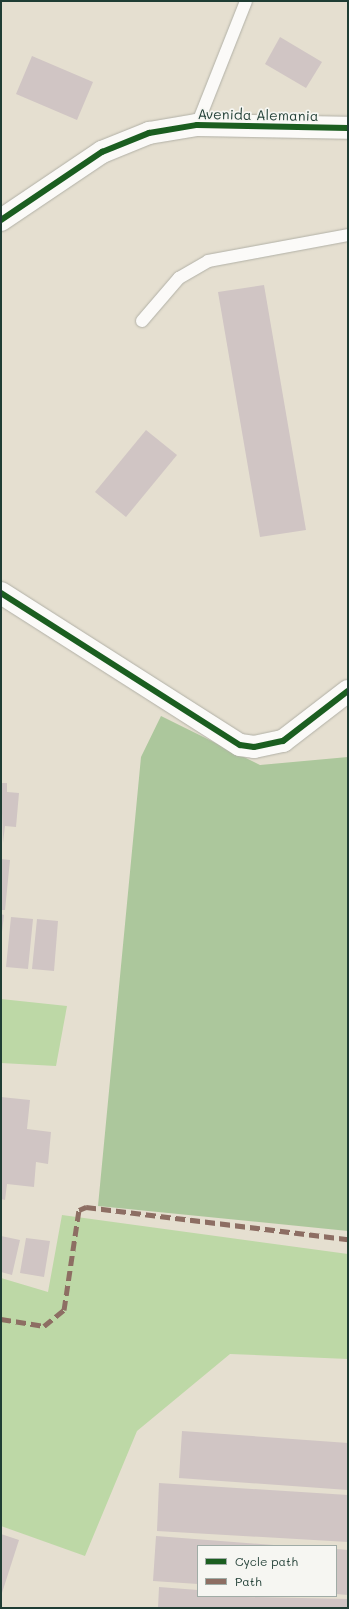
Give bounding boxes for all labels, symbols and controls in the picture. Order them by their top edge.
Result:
street label: Avenida Alemania [197,106,319,124]
legend [197,1545,337,1597]
text: Cycle path [235,1553,298,1569]
text: Path [235,1573,262,1589]

